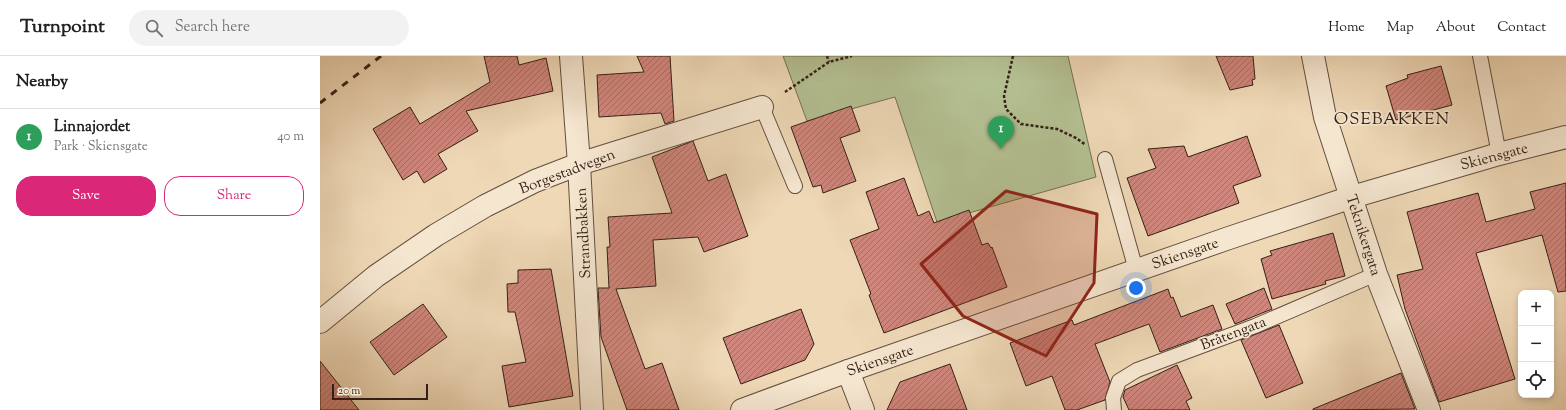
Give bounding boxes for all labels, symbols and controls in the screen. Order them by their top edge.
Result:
search box [129,10,409,46]
text: Turnpoint [20,14,105,41]
icon: search [143,17,165,39]
text: Search here [175,17,250,38]
text: Home [1328,18,1365,38]
text: Map [1387,18,1414,38]
text: About [1436,18,1475,38]
text: Contact [1497,18,1546,38]
text: Nearby [16,70,68,94]
district label: OSEBAKKEN [1334,108,1450,132]
pin: 1 [988,116,1014,149]
text: Linnajordet [54,117,130,138]
text: 1 [27,128,31,146]
text: 40 m [277,128,304,146]
text: Park · Skiensgate [54,138,148,156]
street label: Skiensgate [1458,138,1531,177]
street label: Borgestadvegen [517,144,619,200]
button: Save [16,176,156,216]
button: Share [164,176,304,216]
street label: Strandbakken [572,187,597,279]
street label: Teknikergata [1340,192,1386,279]
street label: Skiensgate [1149,233,1222,276]
your location [1126,278,1146,298]
map controls [1518,290,1554,398]
button: + [1518,290,1554,326]
street label: Bråtengata [1198,312,1269,357]
button: − [1518,326,1554,362]
street label: Skiensgate [844,340,917,383]
button: locate [1518,362,1554,398]
scale bar [332,382,428,401]
text: 20 m [338,383,360,399]

